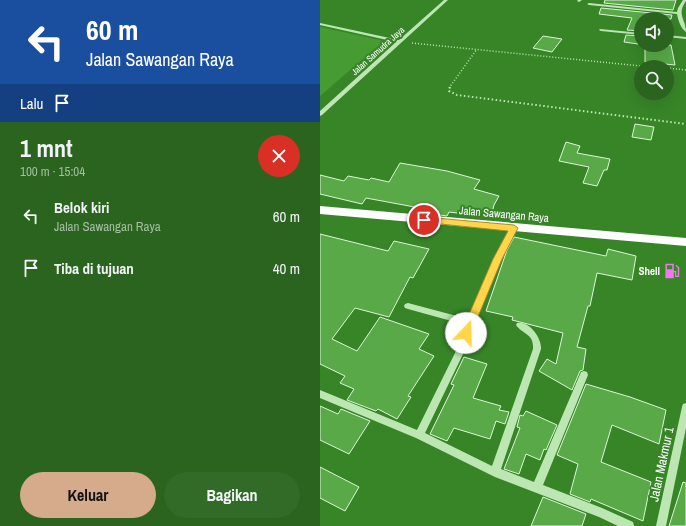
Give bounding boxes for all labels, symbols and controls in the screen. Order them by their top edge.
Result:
text: 60 m [86,11,138,49]
map controls [634,12,674,100]
button: sound [634,12,674,52]
icon: left [20,16,72,68]
street label: Jalan Samudra Jaya [349,24,407,78]
text: Jalan Sawangan Raya [86,47,234,72]
button: search [634,60,674,100]
icon: arrive [51,92,73,114]
text: Lalu [20,93,43,114]
text: 1 mnt [20,132,73,164]
button: close [258,135,300,177]
text: 100 m · 15:04 [20,163,85,180]
text: Belok kiri [54,197,109,218]
pin [407,203,441,237]
street label: Jalan Sawangan Raya [458,203,550,225]
icon: left [20,205,42,227]
text: 60 m [273,206,300,227]
icon: arrive [413,209,435,231]
text: Jalan Sawangan Raya [54,218,161,235]
icon: arrive [20,257,42,279]
text: Tiba di tujuan [54,258,134,279]
text: 40 m [273,258,300,279]
fuel station icon: Shell [663,262,681,280]
place label: Shell [638,264,660,278]
position arrow [445,312,487,354]
street label: Jalan Makmur 1 [645,425,678,503]
button: Keluar [20,472,156,518]
button: Bagikan [164,472,300,518]

